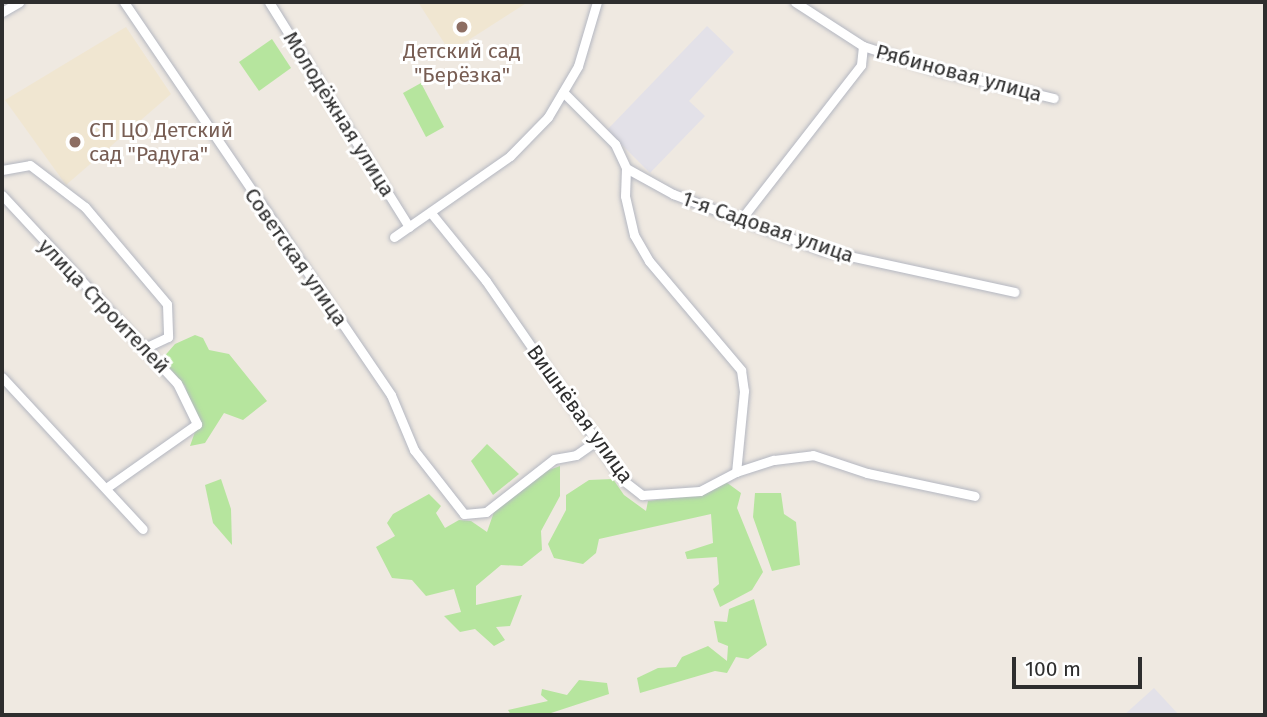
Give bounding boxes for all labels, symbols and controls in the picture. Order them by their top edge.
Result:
marker: Детский сад "Берёзка" [454,19,470,35]
street label: Молодёжная улица [278,27,400,201]
place label: Детский сад "Берёзка" [403,38,521,88]
street label: Рябиновая улица [873,39,1045,107]
place label: СП ЦО Детский сад "Радуга" [89,117,233,167]
marker: СП ЦО Детский сад "Радуга" [67,134,83,150]
street label: Советская улица [239,183,353,331]
street label: 1-я Садовая улица [679,186,857,268]
street label: улица Строителей [33,233,175,379]
street label: Вишнёвая улица [521,340,639,488]
scale bar [1015,644,1144,688]
text: 100 m [1025,656,1081,682]

